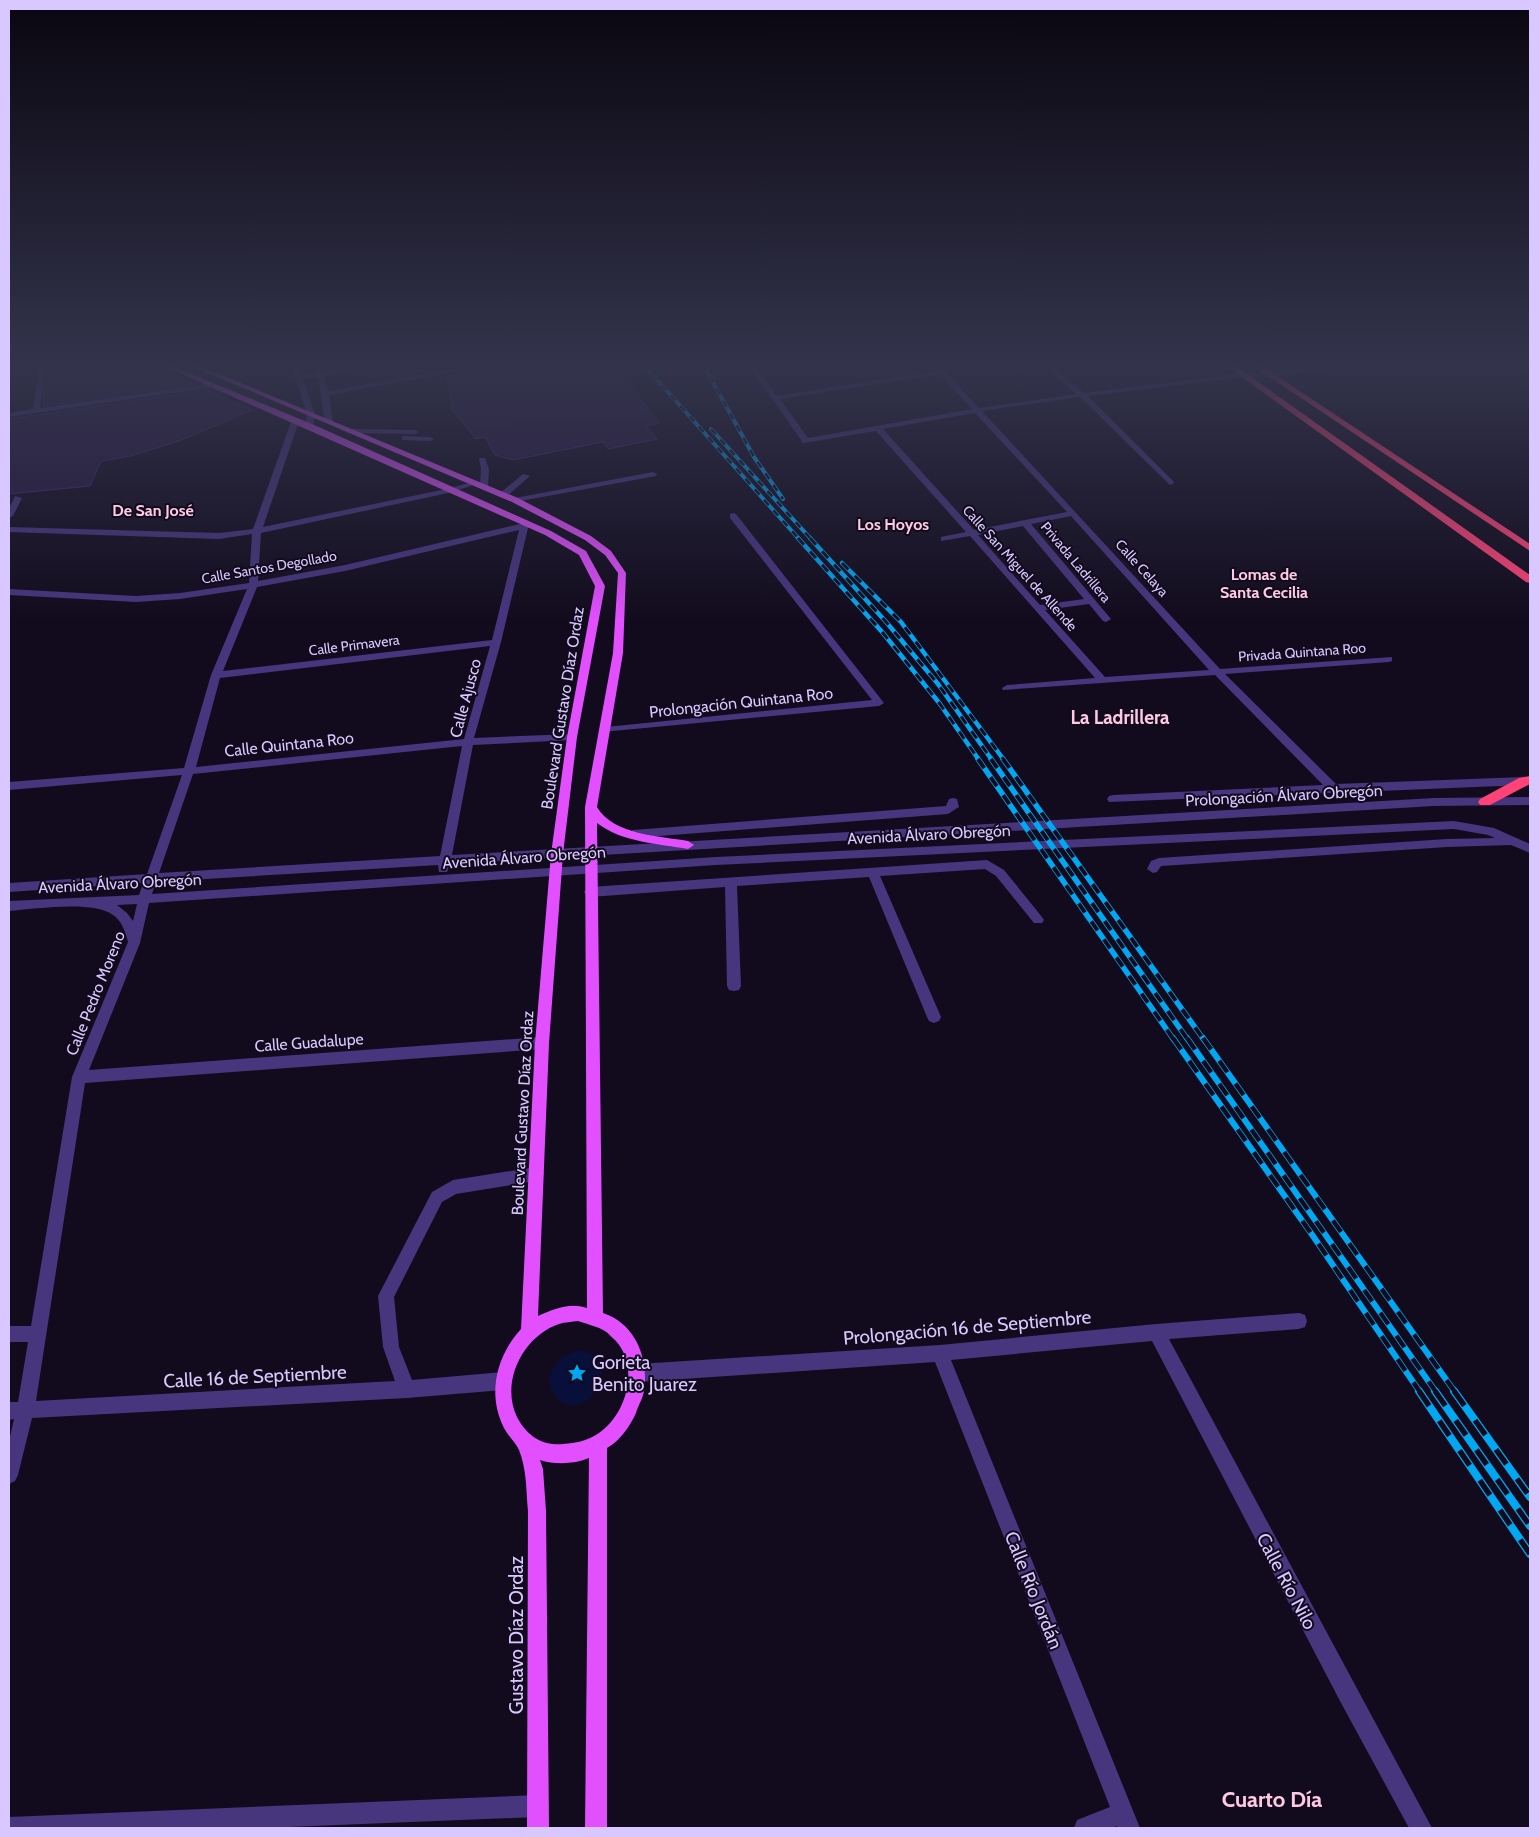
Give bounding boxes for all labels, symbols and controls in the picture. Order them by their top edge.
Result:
district label: De San José [112,501,194,520]
street label: Calle San Miguel de Allende [959,501,1081,635]
district label: Los Hoyos [857,515,929,534]
street label: Privada Ladrillera [1037,518,1115,606]
street label: Calle Celaya [1111,536,1173,601]
street label: Calle Santos Degollado [200,546,338,588]
district label: Lomas de Santa Cecilia [1220,565,1308,602]
street label: Boulevard Gustavo Díaz Ordaz [537,605,588,811]
street label: Calle Primavera [308,630,401,659]
street label: Privada Quintana Roo [1238,639,1367,665]
street label: Calle Ajusco [446,656,485,740]
street label: Prolongación Quintana Roo [648,683,834,722]
district label: La Ladrillera [1070,706,1170,729]
street label: Calle Quintana Roo [223,728,355,761]
street label: Prolongación Álvaro Obregón [1185,781,1383,810]
street label: Avenida Álvaro Obregón [847,821,1011,848]
street label: Avenida Álvaro Obregón [442,842,606,873]
street label: Avenida Álvaro Obregón [38,870,202,897]
street label: Calle Pedro Moreno [62,928,129,1058]
street label: Boulevard Gustavo Díaz Ordaz [508,1010,537,1216]
street label: Calle Guadalupe [254,1029,364,1056]
street label: Prolongación 16 de Septiembre [842,1305,1092,1350]
place label: Gorieta Benito Juarez [592,1351,697,1396]
street label: Calle 16 de Septiembre [163,1360,348,1393]
place icon: Gorieta Benito Juarez [566,1362,588,1384]
street label: Calle Río Jordán [999,1528,1068,1652]
street label: Calle Río Nilo [1252,1529,1322,1633]
street label: Gustavo Díaz Ordaz [505,1556,528,1714]
district label: Cuarto Día [1222,1786,1322,1813]

